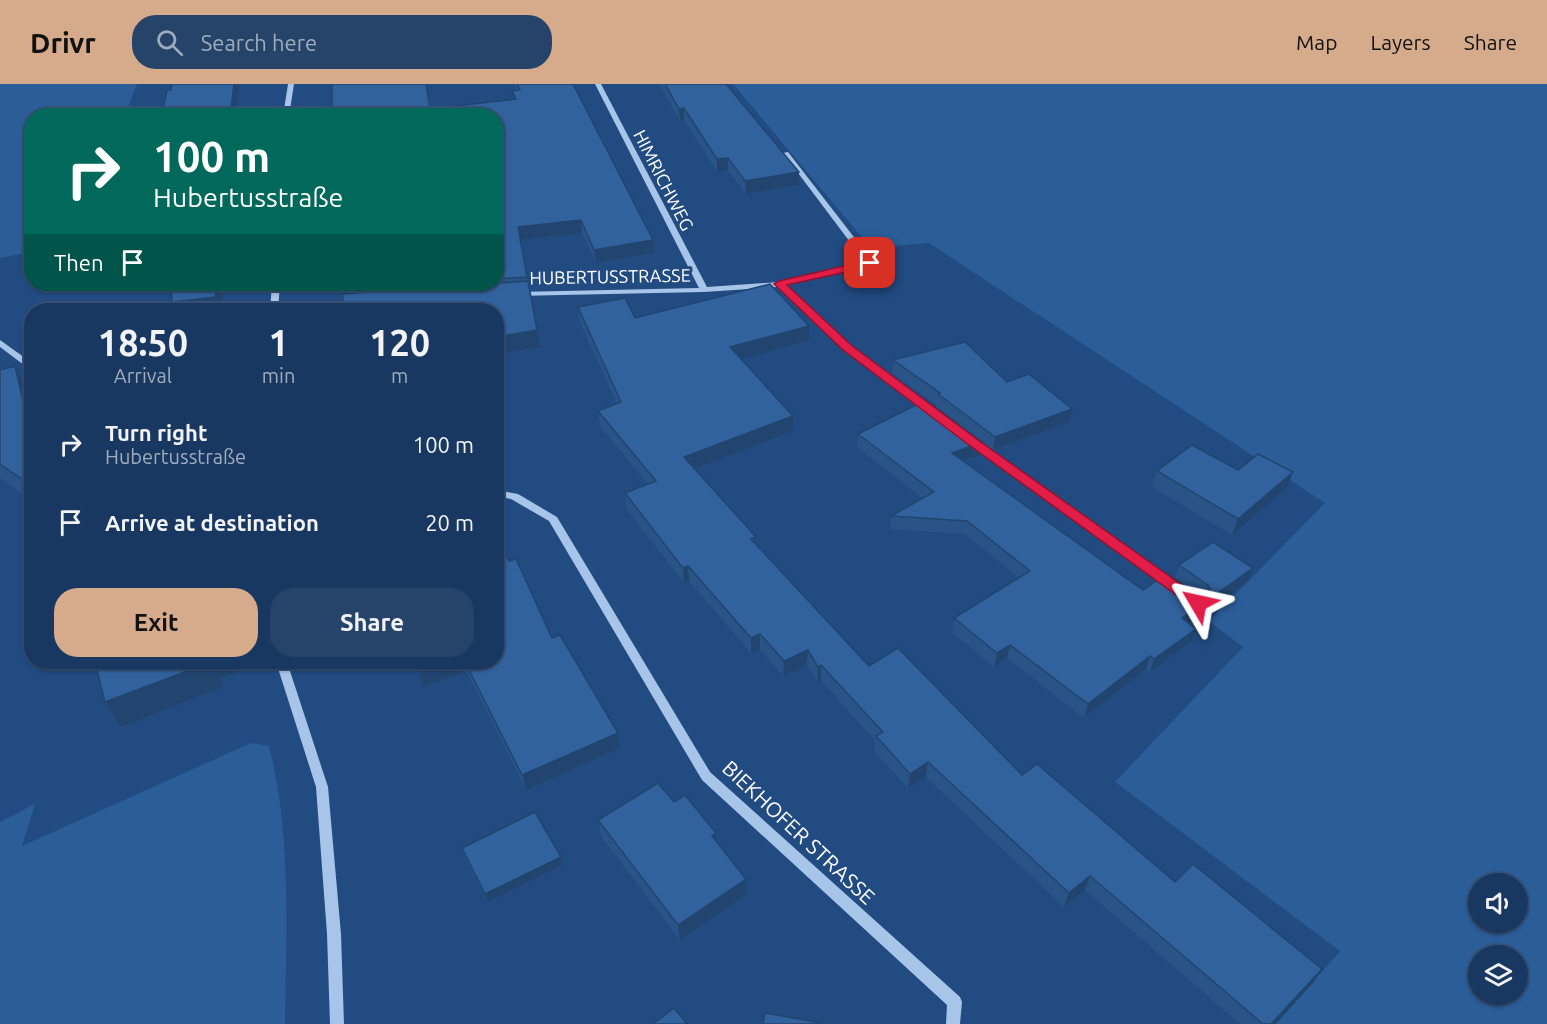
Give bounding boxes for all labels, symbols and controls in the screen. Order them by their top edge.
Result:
search box [132,15,552,69]
icon: search [153,26,186,59]
text: Drivr [30,27,96,58]
text: Search here [201,30,317,55]
text: Map [1296,30,1337,54]
text: Layers [1370,30,1431,54]
text: Share [1464,30,1517,54]
street label: HIMRICHWEG [630,126,698,234]
icon: right [54,132,132,210]
text: 100 m [153,133,270,180]
text: Hubertusstraße [153,182,344,212]
pin [844,237,895,288]
icon: arrive [116,246,149,279]
icon: arrive [853,246,886,279]
text: Then [54,250,104,275]
street label: HUBERTUSSTRASSE [529,265,691,287]
text: 18:50 [98,322,188,363]
text: 1 [268,322,289,363]
text: 120 [369,322,430,363]
text: Arrival [114,364,172,387]
text: min [262,364,295,387]
text: m [391,364,408,387]
text: Turn right [105,420,207,445]
icon: right [54,428,87,461]
text: 100 m [413,432,474,457]
text: Hubertusstraße [105,445,246,468]
icon: arrive [54,506,87,539]
text: Arrive at destination [105,510,319,535]
text: 20 m [425,510,474,535]
position arrow [1166,571,1230,635]
button: Exit [54,588,258,657]
button: Share [270,588,474,657]
street label: BIEKHOFER STRASSE [718,755,880,909]
map controls [1468,873,1528,1005]
button: sound [1468,873,1528,933]
button: layers [1468,945,1528,1005]

